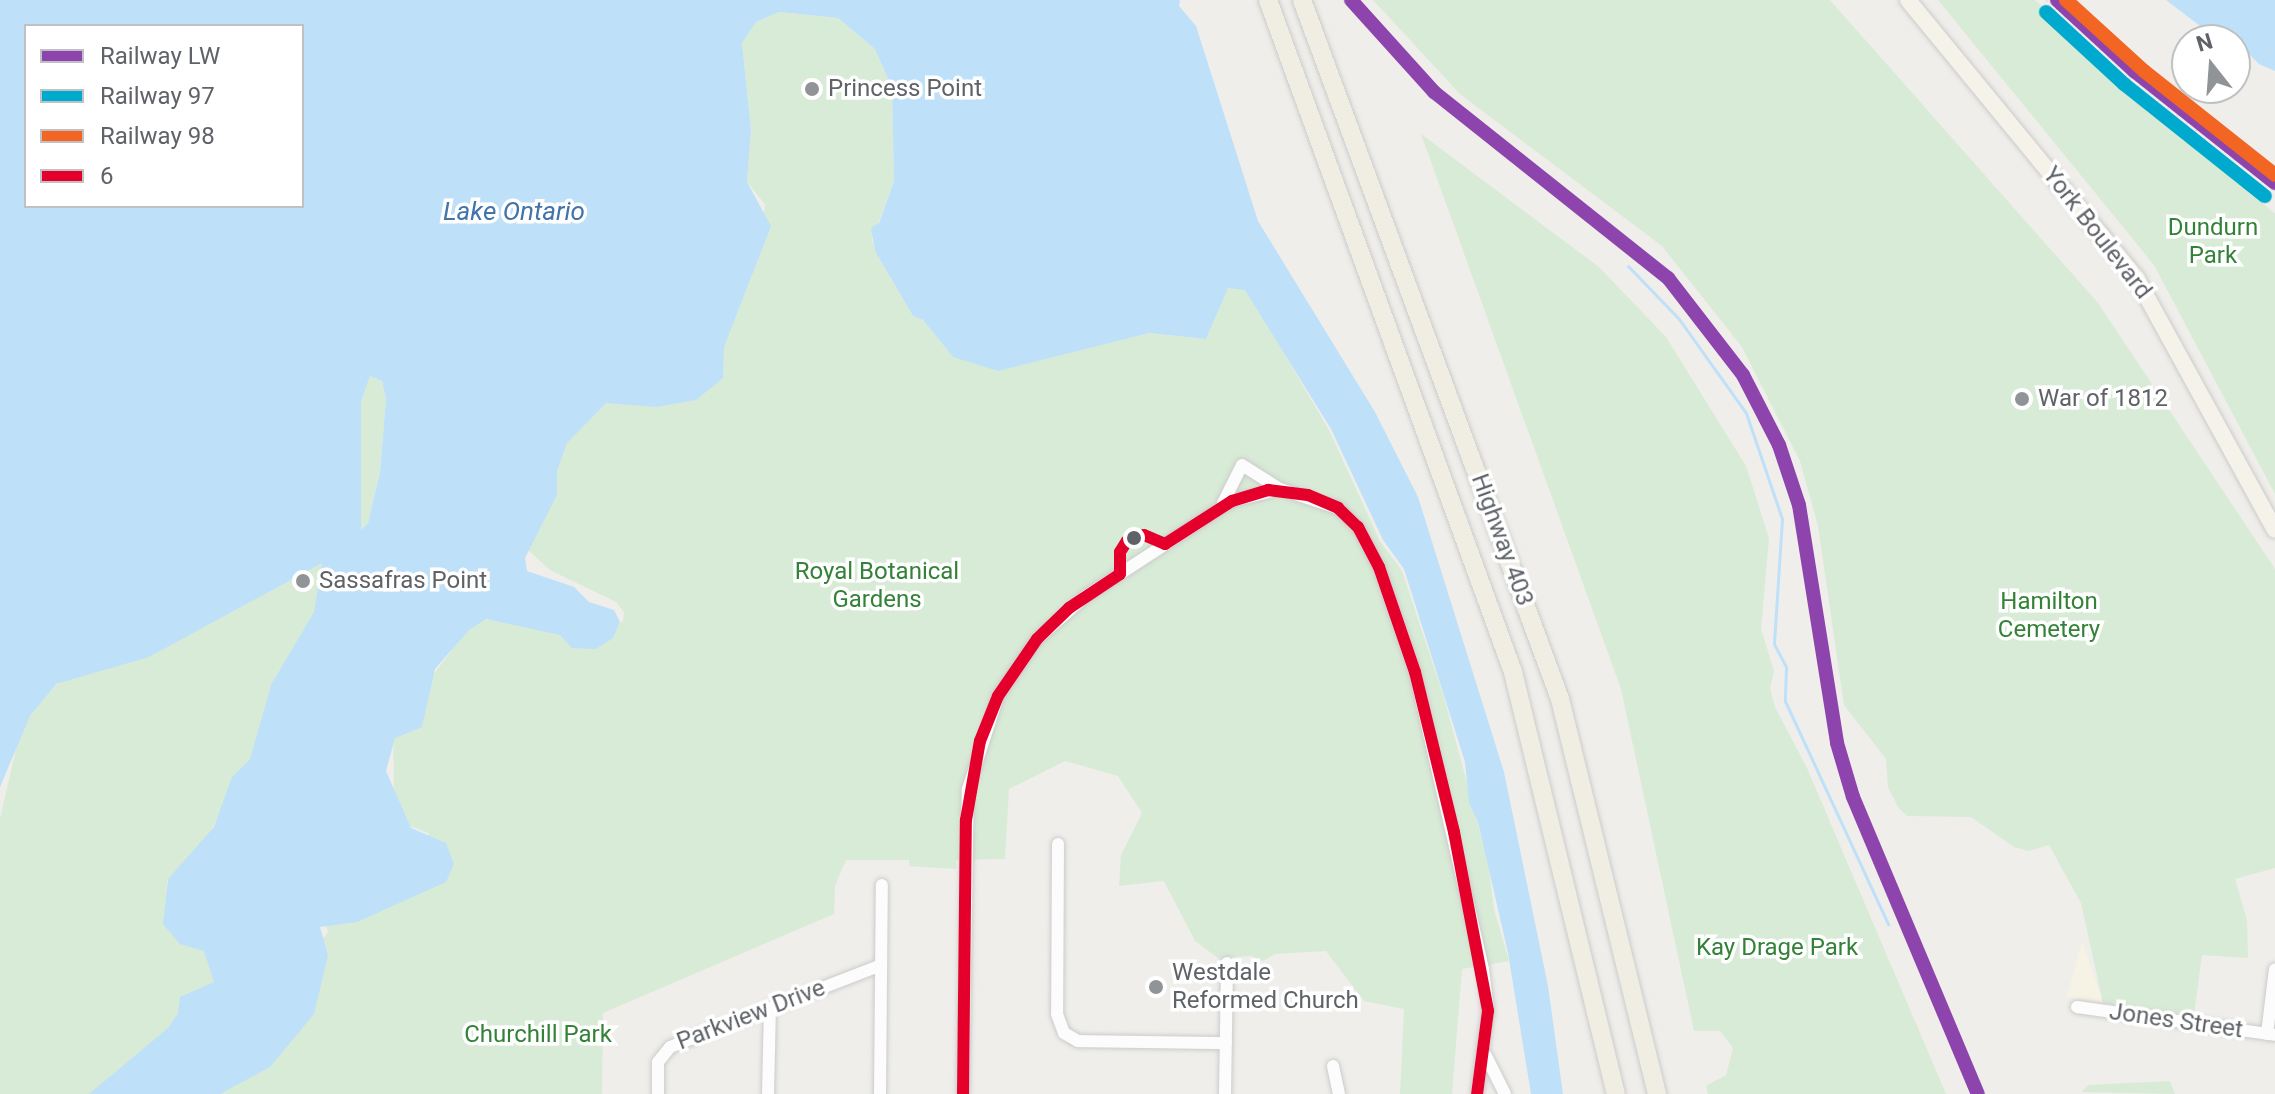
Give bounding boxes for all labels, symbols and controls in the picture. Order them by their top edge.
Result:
legend [24,24,304,208]
north arrow [2171,24,2251,104]
text: N [2193,28,2216,57]
text: Railway LW [100,42,220,70]
place label: Princess Point [828,75,982,103]
marker: Princess Point [803,80,821,98]
text: Railway 97 [100,82,215,110]
text: Railway 98 [100,122,215,150]
street label: York Boulevard [2036,161,2158,305]
text: 6 [100,162,114,190]
water label: Lake Ontario [443,196,585,228]
park label: Dundurn Park [2168,214,2258,270]
place label: War of 1812 [2038,385,2168,413]
marker: War of 1812 [2013,390,2031,408]
street label: Highway 403 [1465,470,1539,610]
unlabelled marker [1126,530,1142,546]
park label: Royal Botanical Gardens [795,558,959,614]
place label: Sassafras Point [319,567,487,595]
marker: Sassafras Point [294,572,312,590]
park label: Hamilton Cemetery [1998,588,2100,644]
park label: Kay Drage Park [1696,934,1858,962]
place label: Westdale Reformed Church [1172,959,1359,1015]
street label: Parkview Drive [673,974,829,1056]
marker: Westdale Reformed Church [1147,978,1165,996]
street label: Jones Street [2107,997,2245,1045]
park label: Churchill Park [464,1021,612,1049]

